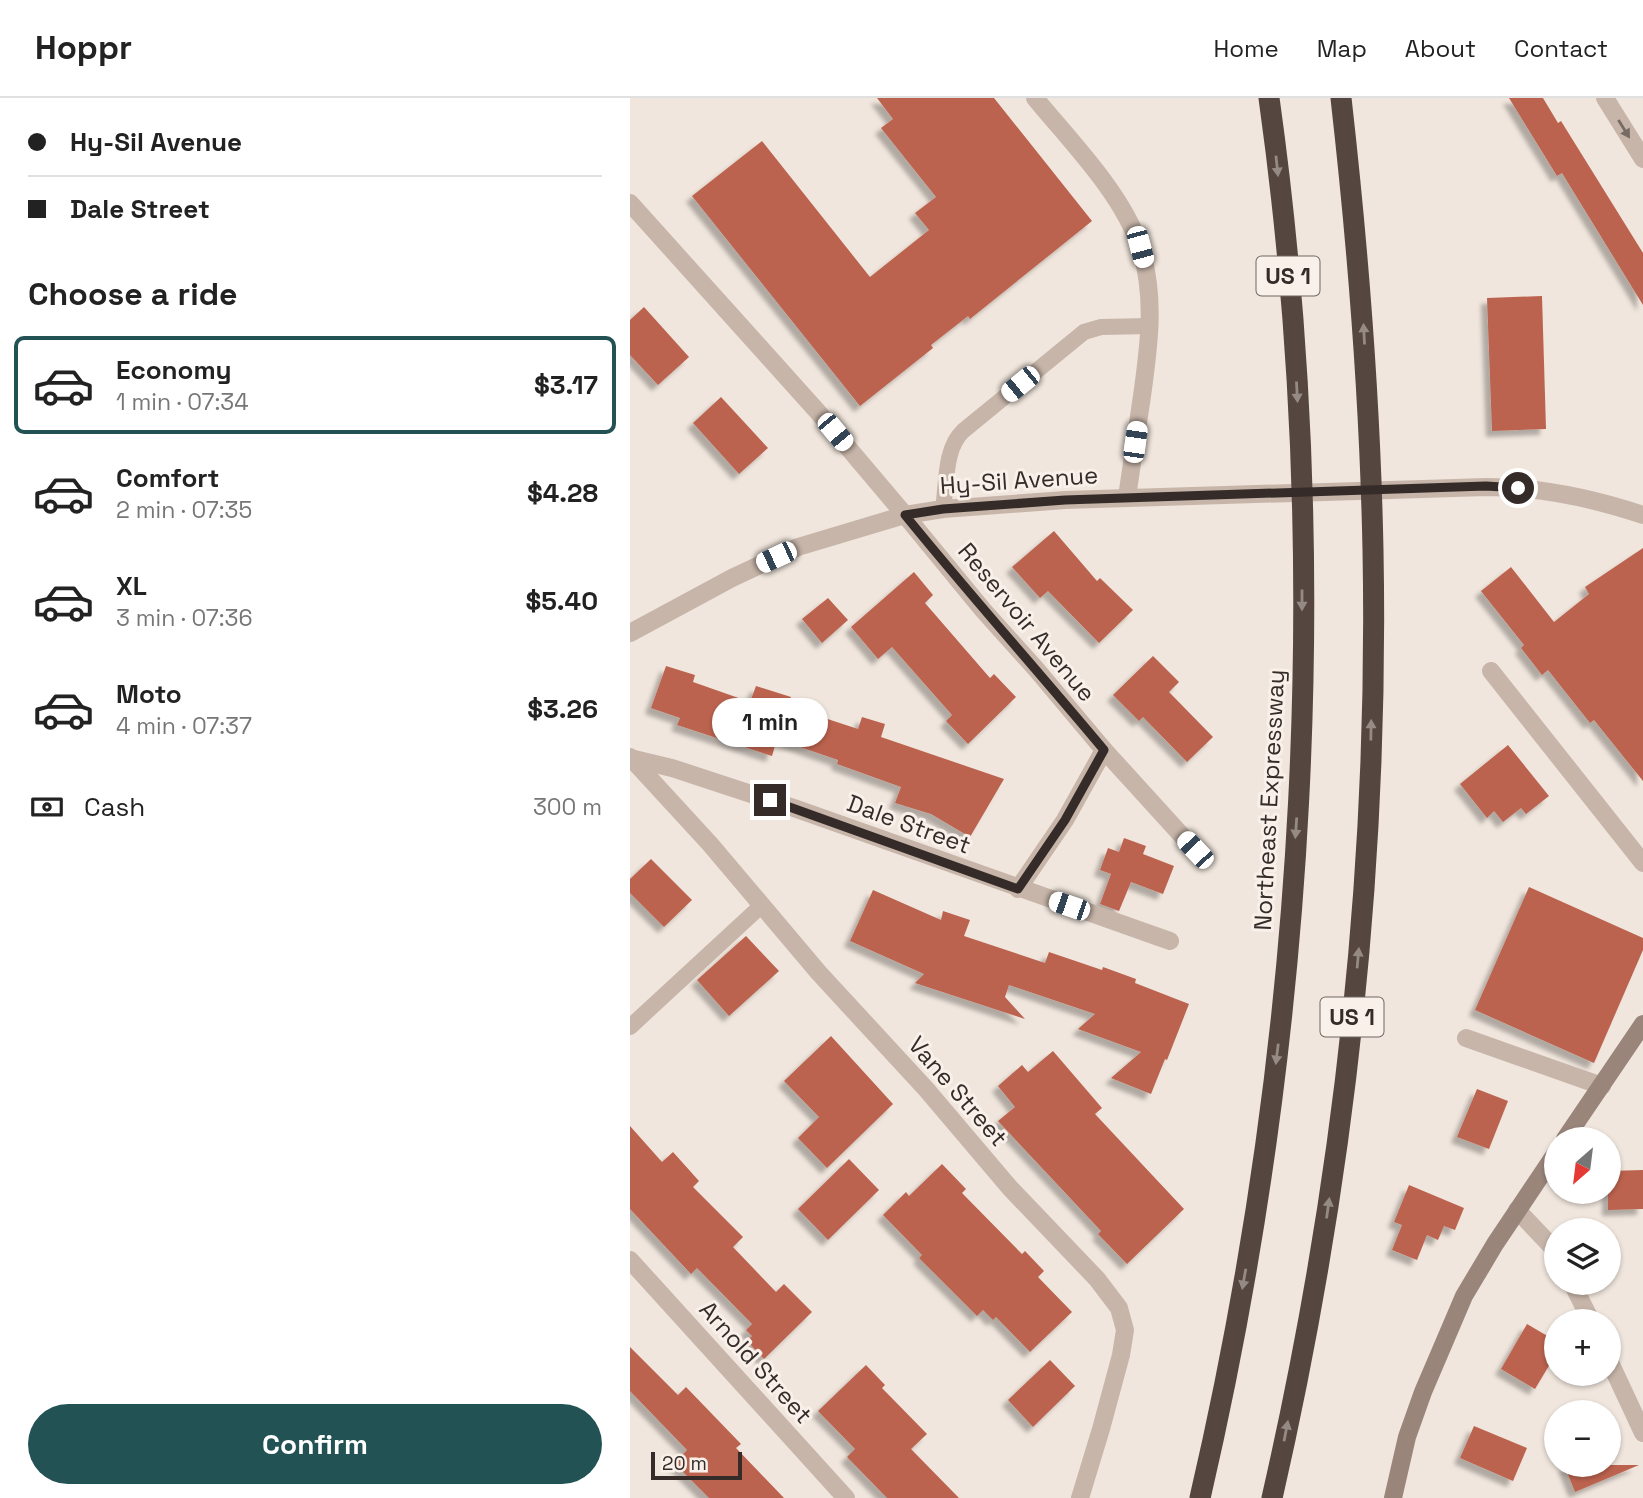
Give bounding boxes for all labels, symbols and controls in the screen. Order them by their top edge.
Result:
text: Hoppr [35,27,132,69]
text: Home [1213,33,1279,64]
text: Map [1317,33,1367,64]
text: About [1405,33,1476,64]
text: Contact [1514,33,1608,64]
one-way arrow [1617,119,1630,138]
text: Hy-Sil Avenue [70,125,242,159]
one-way arrow [1272,155,1283,177]
text: Dale Street [70,192,210,226]
car [1125,224,1156,270]
road number: US 1 [1256,256,1320,295]
text: Choose a ride [28,274,238,314]
one-way arrow [1358,323,1369,345]
text: Economy [116,353,232,387]
icon: car [32,354,95,417]
car [998,363,1043,405]
text: $3.17 [534,368,598,402]
one-way arrow [1291,382,1302,404]
text: 1 min · 07:34 [116,387,249,417]
car [814,409,857,455]
car [1122,420,1149,464]
street label: Hy-Sil Avenue [939,459,1099,501]
text: Comfort [116,461,219,495]
icon: car [32,462,95,525]
route start [1502,472,1534,504]
text: $4.28 [527,476,598,510]
text: 2 min · 07:35 [116,495,252,525]
street label: Reservoir Avenue [951,536,1103,708]
car [753,539,800,575]
text: XL [116,569,147,603]
icon: car [32,570,95,633]
text: $5.40 [526,584,598,618]
one-way arrow [1296,590,1308,612]
text: 3 min · 07:36 [116,603,253,633]
street label: Northeast Expressway [1247,669,1291,931]
text: Moto [116,677,182,711]
icon: car [32,678,95,741]
text: $3.26 [527,692,598,726]
callout: 1 min [712,698,828,748]
text: 1 min [742,707,798,737]
text: 4 min · 07:37 [116,711,252,741]
one-way arrow [1365,719,1377,741]
route end [754,784,786,816]
street label: Dale Street [843,787,975,861]
icon: cash [28,788,66,826]
text: Cash [84,790,145,824]
text: 300 m [533,792,602,822]
one-way arrow [1291,817,1302,839]
car [1173,827,1218,873]
car [1046,889,1093,923]
one-way arrow [1353,946,1364,968]
road number: US 1 [1320,998,1384,1036]
street label: Vane Street [902,1029,1014,1153]
one-way arrow [1271,1043,1282,1065]
north arrow [1544,1127,1620,1204]
map controls [1544,1127,1621,1477]
one-way arrow [1323,1197,1334,1219]
button: layers [1544,1218,1621,1295]
one-way arrow [1238,1268,1249,1290]
street label: Arnold Street [693,1294,819,1430]
button: + [1544,1309,1621,1386]
button: − [1544,1400,1621,1477]
button: Confirm [28,1404,602,1484]
one-way arrow [1281,1420,1292,1442]
scale bar [651,1449,742,1481]
text: 20 m [662,1451,707,1476]

